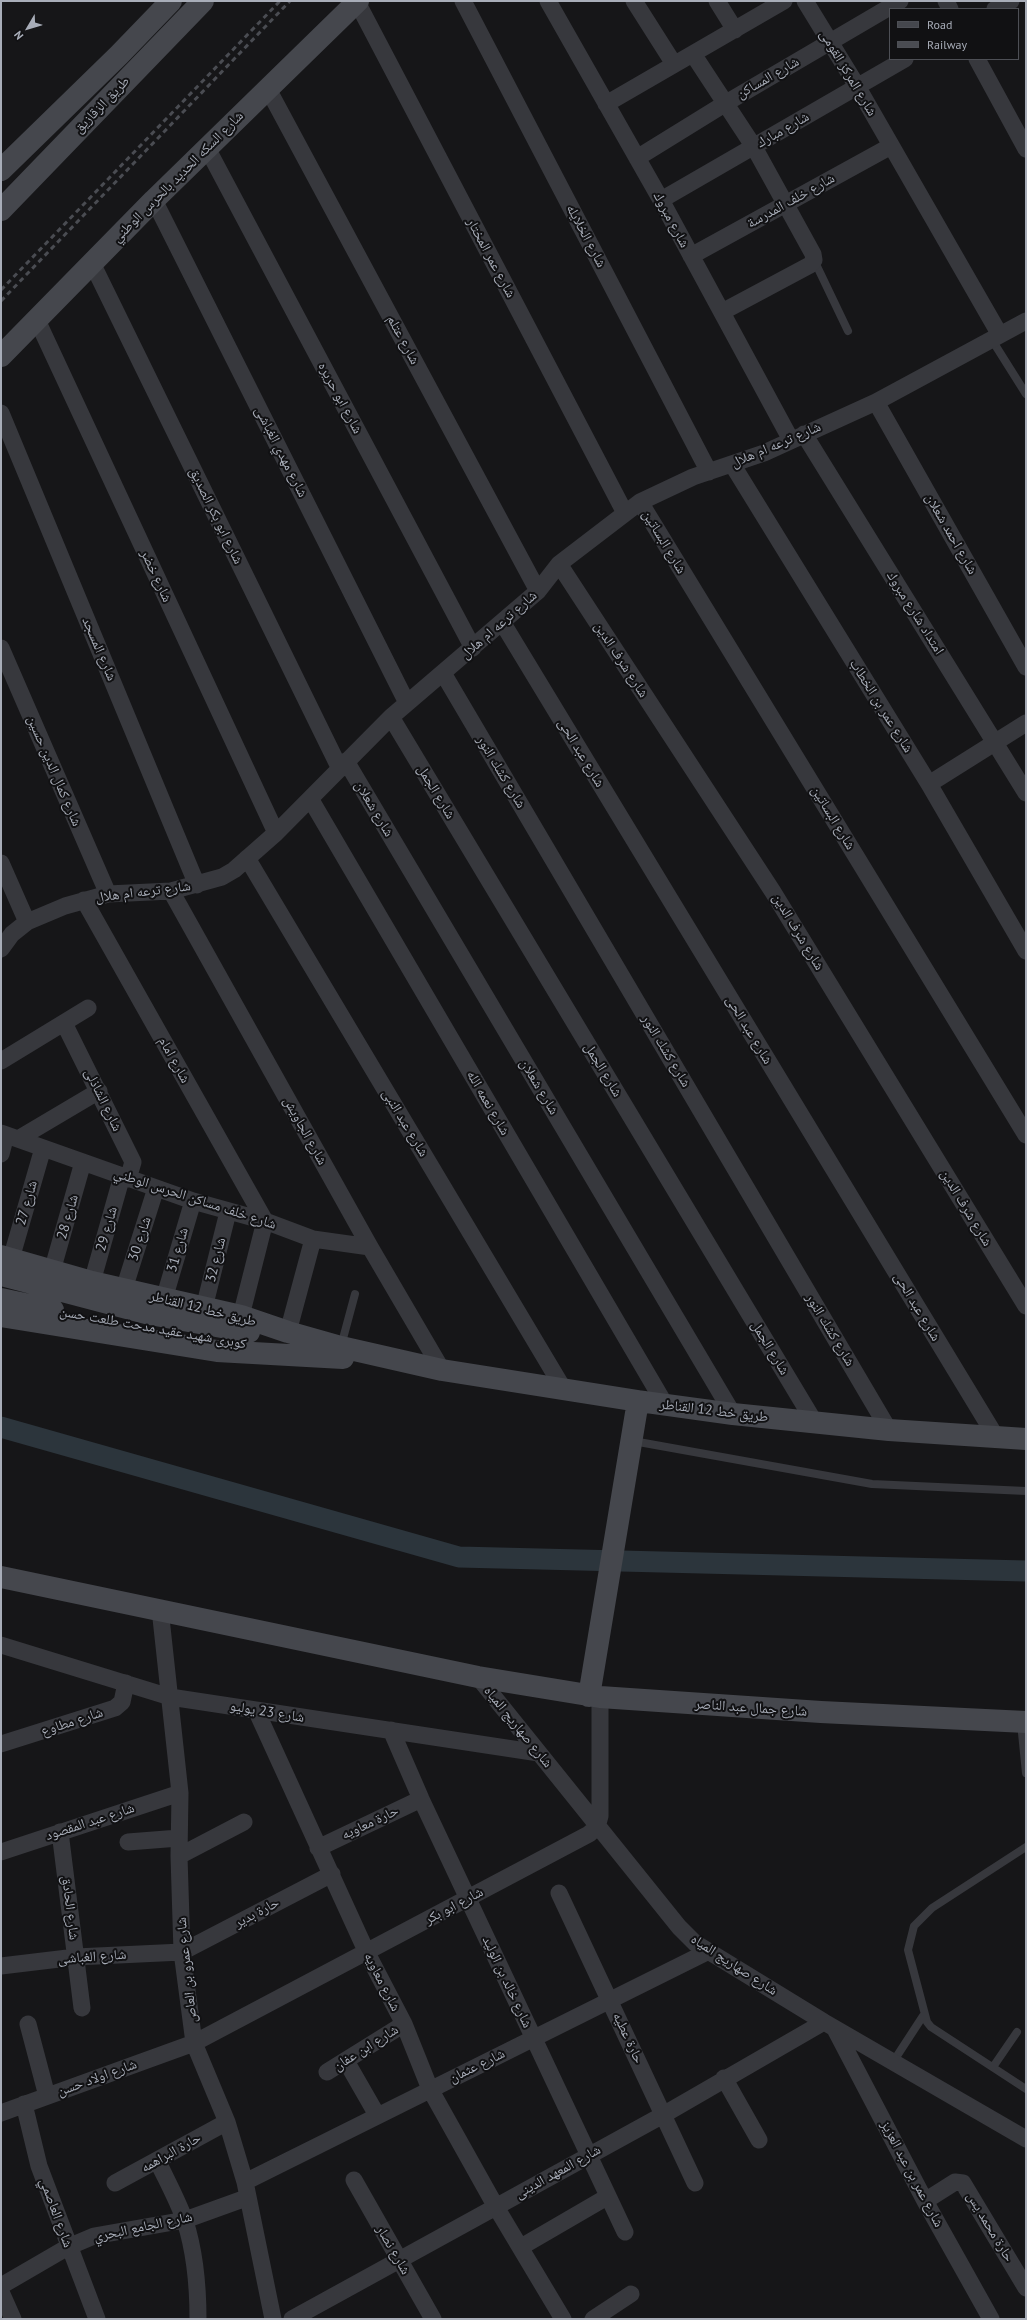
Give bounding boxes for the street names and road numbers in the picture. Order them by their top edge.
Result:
street label: شارع المركز القومى [816,27,880,119]
street label: شارع المساكن [734,53,802,103]
street label: طريق الزقازيق [71,73,133,137]
street label: شارع السكه الحديد بالحرس الوطني [109,108,247,246]
street label: شارع مبارك [754,108,812,152]
street label: شارع خلف المدرسة [744,170,838,232]
street label: شارع مبروك [649,189,693,251]
street label: شارع الخلايله [562,202,610,270]
street label: شارع عمر المختار [463,215,519,301]
street label: شارع عتلم [383,313,423,367]
street label: شارع ابو حريره [314,359,366,437]
street label: شارع مهدي الغباشى [251,404,311,500]
street label: شارع ترعه ام هلال [729,419,823,471]
street label: شارع ابو بكر الصديق [185,465,247,567]
street label: شارع احمد شعلان [921,491,981,577]
street label: شارع البساتين [638,507,690,577]
street label: شارع خضر [137,547,175,605]
street label: امتداد شارع مبروك [883,568,947,658]
street label: شارع ترعه ام هلال [457,587,541,663]
street label: شارع المسجد [78,615,120,683]
street label: شارع شرف الدين [590,619,652,701]
street label: شارع عمر بن الخطاب [845,656,917,756]
street label: شارع كمال الدين حسين [23,713,85,829]
street label: شارع عبد الحى [554,716,608,790]
street label: شارع كشك النور [473,733,529,811]
street label: شارع الجمل [413,762,459,822]
street label: شارع شعلان [351,778,397,840]
street label: شارع البساتين [807,783,859,853]
street label: شارع ترعه ام هلال [94,878,192,906]
street label: شارع شرف الدين [768,890,828,974]
street label: شارع عبد الحى [722,993,776,1067]
street label: شارع كشك النور [638,1012,694,1090]
street label: شارع امام [154,1034,194,1086]
street label: شارع الجمل [580,1040,626,1100]
street label: شارع شعلان [516,1056,562,1118]
street label: شارع الشاذلى [81,1066,125,1134]
street label: شارع نعمه الله [463,1068,513,1138]
street label: شارع عبد النبى [378,1086,432,1160]
street label: شارع الجاويش [279,1094,331,1168]
street label: شارع خلف مساكن الحرس الوطني [112,1165,278,1233]
street label: شارع شرف الدين [936,1166,996,1250]
street label: شارع 27 [13,1179,41,1227]
street label: شارع 28 [54,1193,82,1241]
street label: شارع 29 [93,1205,121,1253]
street label: شارع 30 [125,1215,155,1263]
street label: شارع 31 [164,1226,192,1274]
street label: شارع 32 [202,1236,230,1284]
street label: شارع عبد الحى [890,1270,944,1344]
street label: طريق خط 12 القناطر [148,1288,258,1330]
street label: شارع كشك النور [802,1291,858,1369]
street label: كوبرى شهيد عقيد مدحت طلعت حسن [58,1303,248,1353]
street label: شارع الجمل [747,1318,793,1378]
street label: طريق خط 12 القناطر [659,1396,769,1426]
street label: شارع صهاريج المياه [480,1683,556,1771]
street label: شارع جمال عبد الناصر [694,1696,808,1720]
street label: شارع 23 يوليو [229,1698,305,1726]
street label: شارع مطاوع [39,1704,105,1740]
street label: شارع عبد المقصود [43,1800,137,1844]
street label: حارة معاويه [339,1803,401,1843]
street label: شارع الحادق [58,1875,82,1941]
street label: شارع ابو بكر [422,1884,486,1928]
street label: حارة بدير [232,1894,282,1932]
street label: شارع عمرو بن العاص [173,1916,201,2024]
street label: شارع صهاريج المياه [688,1931,780,1999]
street label: شارع خالد بن الوليد [478,1933,536,2031]
street label: شارع الغباشى [57,1946,127,1968]
street label: شارع معاويه [360,1950,404,2014]
street label: حارة عطيه [609,2010,647,2066]
street label: شارع ابن عفان [330,2021,402,2075]
street label: شارع عثمان [446,2045,508,2087]
street label: شارع اولاد حسن [55,2056,139,2100]
street label: شارع عمر بن عبد العزيز [877,2118,947,2230]
street label: حارة البراهمه [138,2130,204,2176]
street label: شارع المعهد الدينى [512,2142,604,2202]
street label: شارع العاصمي [36,2176,76,2250]
street label: حارة محمد يس [963,2189,1017,2265]
street label: شارع الجامع البحري [92,2208,194,2246]
street label: شارع نصار [372,2222,414,2278]

